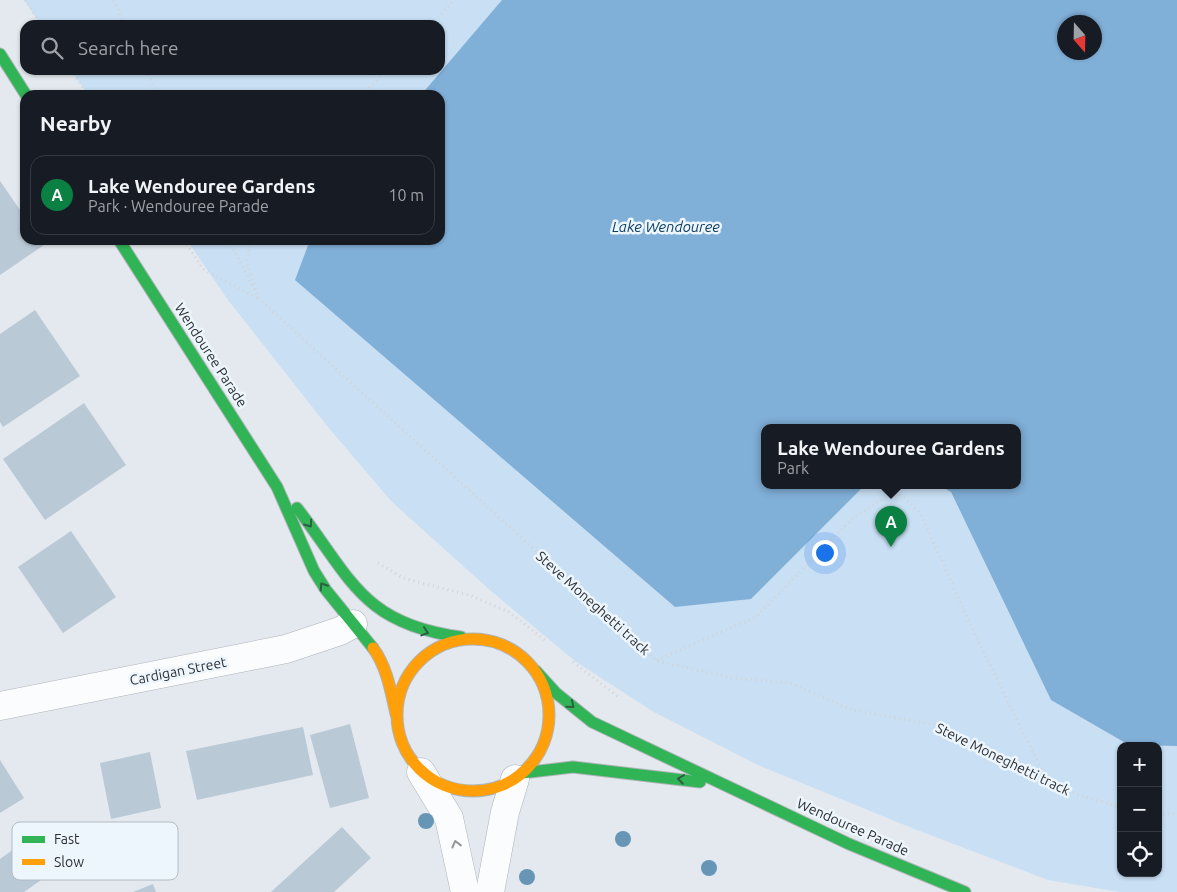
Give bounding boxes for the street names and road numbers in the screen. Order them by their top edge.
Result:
street label: Wendouree Parade [171,300,251,410]
street label: Steve Moneghetti track [533,548,653,658]
street label: Cardigan Street [128,654,228,688]
street label: Steve Moneghetti track [933,720,1073,798]
street label: Wendouree Parade [795,795,911,859]

